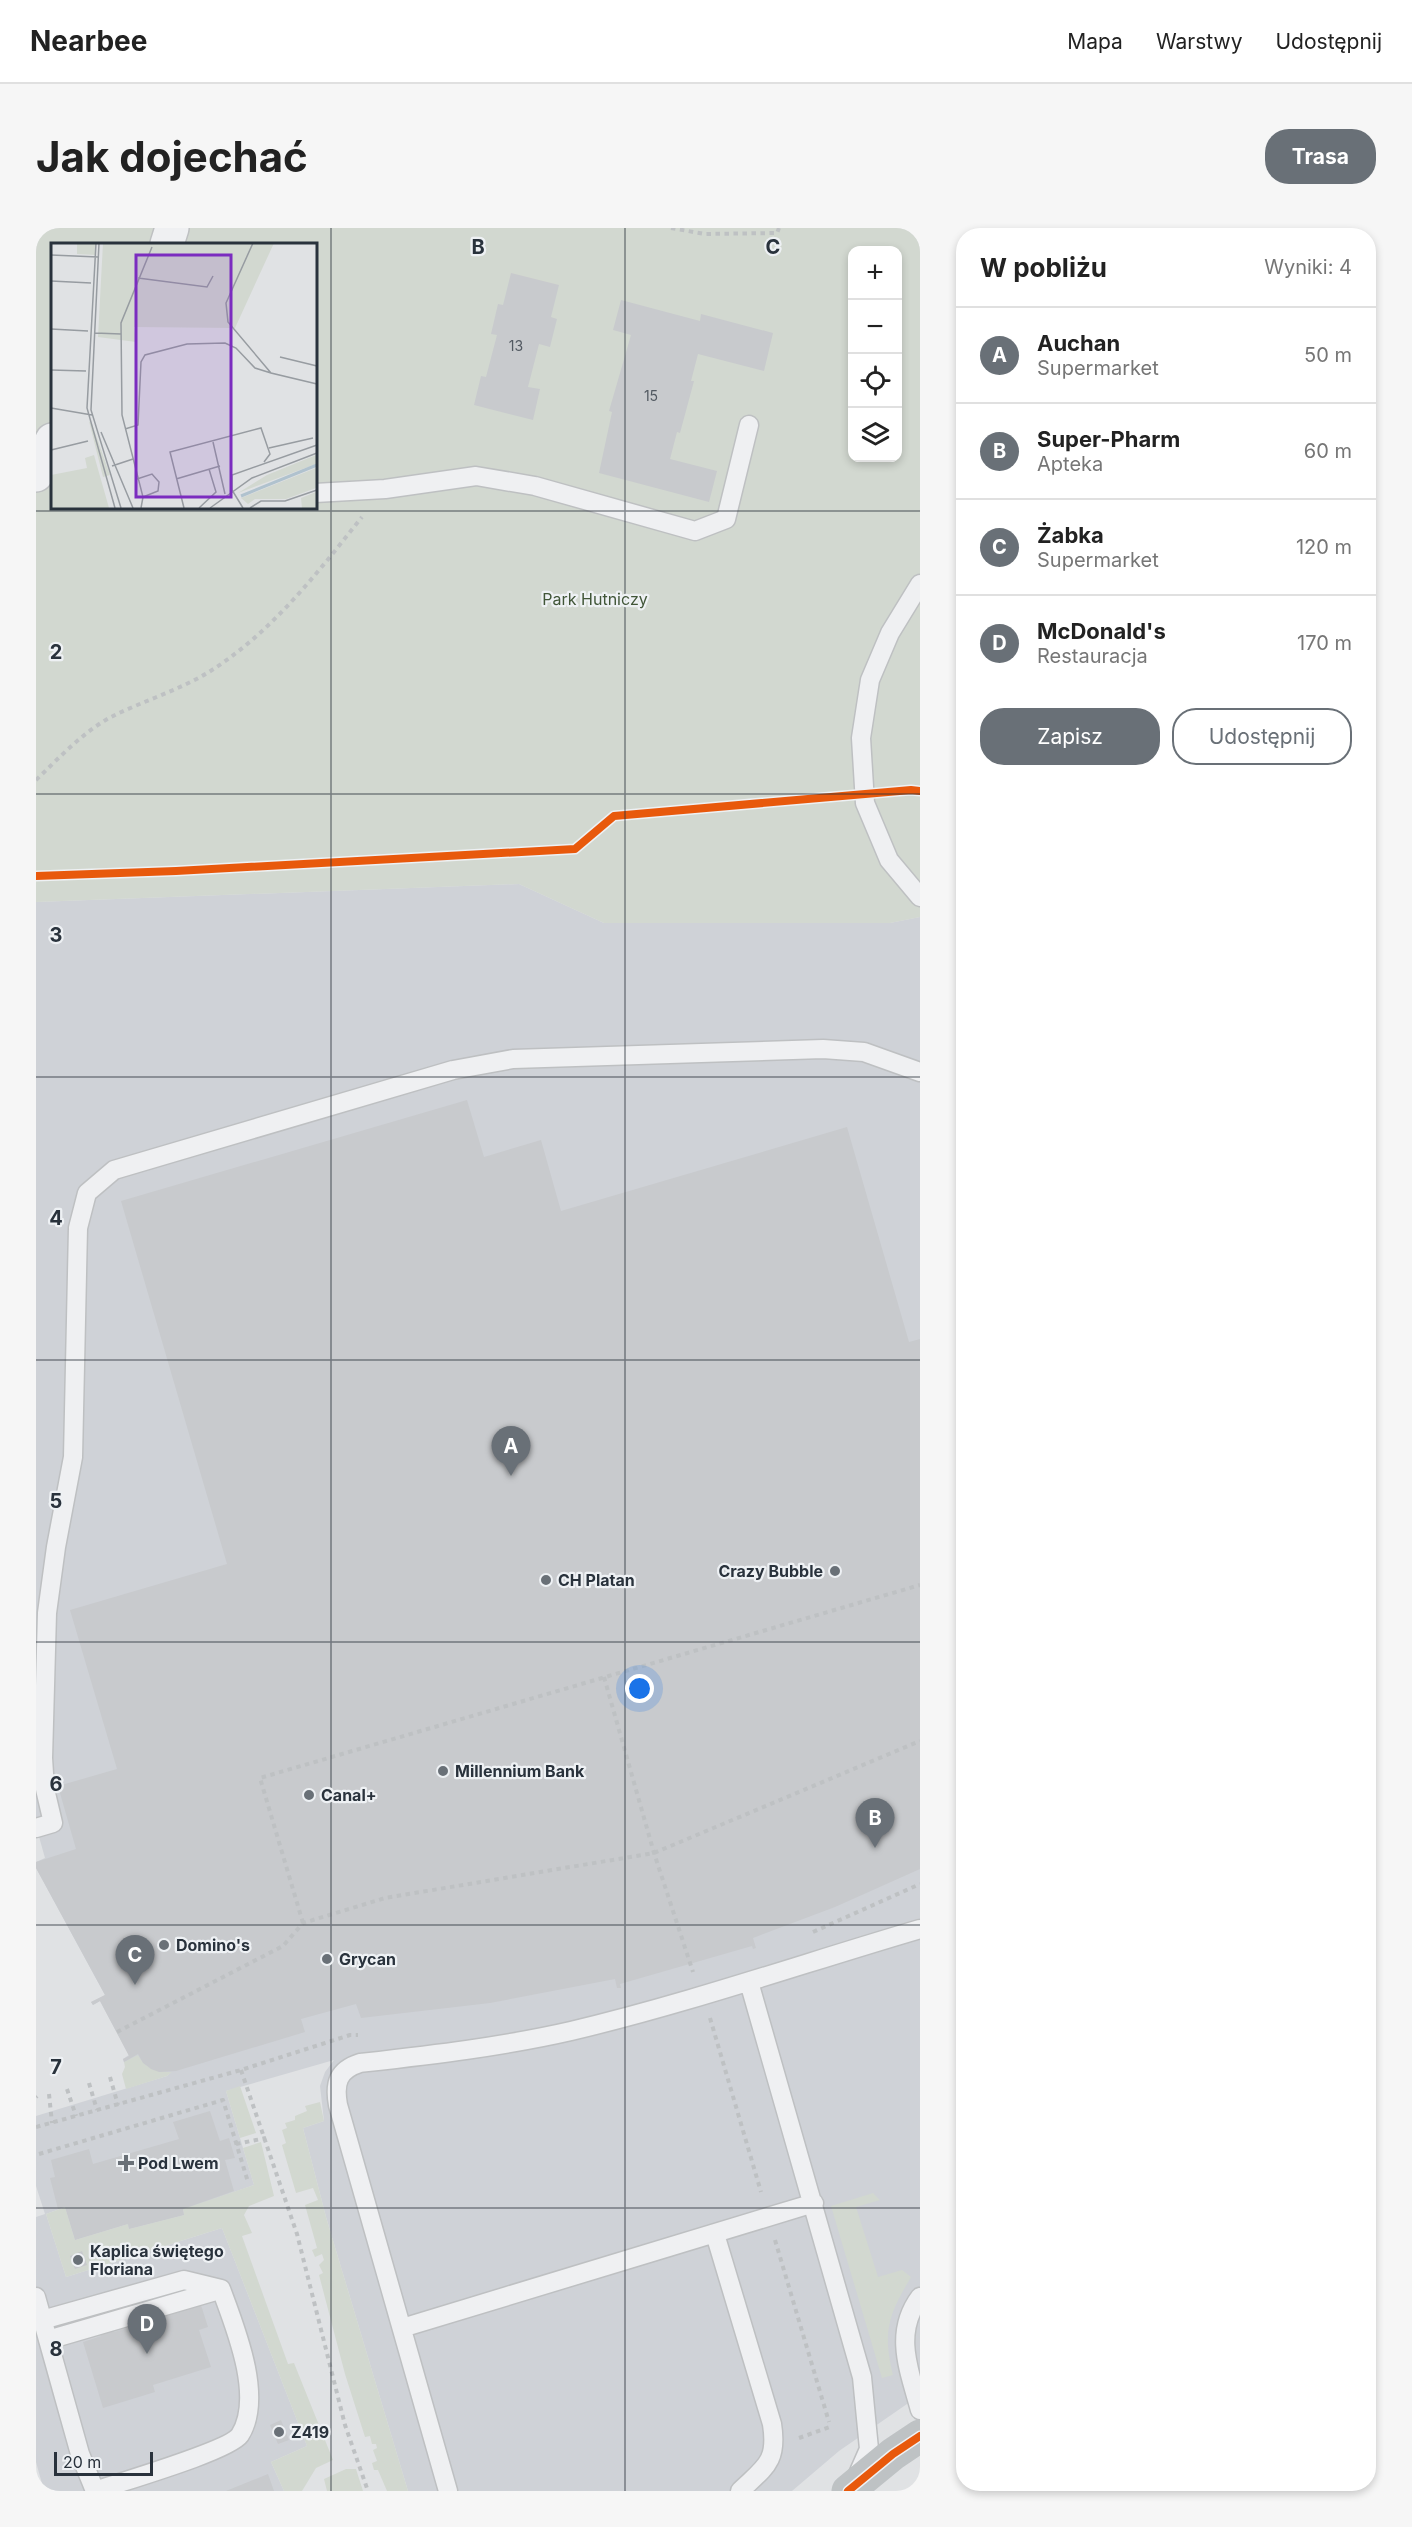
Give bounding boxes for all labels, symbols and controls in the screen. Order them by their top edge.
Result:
text: Nearbee [30,24,147,58]
text: Mapa [1067,29,1123,54]
text: Warstwy [1156,29,1242,54]
text: Udostępnij [1275,29,1382,54]
button: Trasa [1265,129,1376,184]
text: Jak dojechać [36,131,308,182]
text: B [471,235,485,259]
text: C [766,235,780,259]
inset map [51,243,316,508]
map controls [848,246,902,462]
button: + [848,246,902,300]
text: W pobliżu [980,252,1107,283]
text: Wyniki: 4 [1264,255,1352,279]
button: − [848,300,902,354]
text: Auchan [1037,330,1120,356]
house number: 13 [509,337,523,354]
text: A [992,343,1007,367]
text: 50 m [1304,343,1352,367]
button: locate [848,354,902,408]
text: Supermarket [1037,356,1159,380]
house number: 15 [644,387,658,404]
button: layers [848,408,902,462]
text: Super-Pharm [1037,426,1180,452]
text: B [993,439,1006,463]
text: 60 m [1304,439,1352,463]
text: Apteka [1037,452,1103,476]
text: Żabka [1037,522,1104,548]
text: C [992,535,1007,559]
text: 120 m [1296,535,1352,559]
text: Supermarket [1037,548,1159,572]
park label: Park Hutniczy [542,589,648,609]
text: McDonald's [1037,618,1166,644]
text: D [992,631,1007,655]
text: 170 m [1297,631,1352,655]
text: 2 [50,640,62,664]
text: Restauracja [1037,644,1148,668]
button: Zapisz [980,708,1160,765]
button: Udostępnij [1172,708,1352,765]
text: 3 [50,923,62,947]
text: 4 [49,1206,63,1230]
pin: A [492,1426,530,1476]
text: 5 [50,1489,62,1513]
place label: Crazy Bubble [718,1561,823,1581]
marker: Crazy Bubble [828,1564,842,1578]
place label: CH Platan [558,1570,635,1590]
marker: CH Platan [539,1573,553,1587]
your location [625,1674,654,1703]
place label: Millennium Bank [455,1761,585,1781]
marker: Millennium Bank [436,1764,450,1778]
text: 6 [50,1772,63,1796]
place label: Canal+ [321,1785,377,1805]
marker: Canal+ [302,1788,316,1802]
pin: B [856,1798,894,1848]
place label: Domino's [176,1935,250,1955]
pin: C [116,1936,154,1985]
marker: Domino's [157,1938,171,1952]
place label: Grycan [339,1949,396,1969]
marker: Grycan [320,1952,334,1966]
text: 7 [50,2055,62,2079]
place label: Pod Lwem [138,2153,218,2173]
marker: Pod Lwem [119,2156,133,2170]
place label: Kaplica świętego Floriana [90,2241,224,2279]
marker: Kaplica świętego Floriana [71,2253,85,2267]
pin: D [128,2304,166,2354]
text: 8 [49,2337,63,2361]
place label: Z419 [291,2422,329,2442]
marker: Z419 [272,2425,286,2439]
scale bar [54,2449,153,2476]
text: 20 m [63,2452,101,2472]

